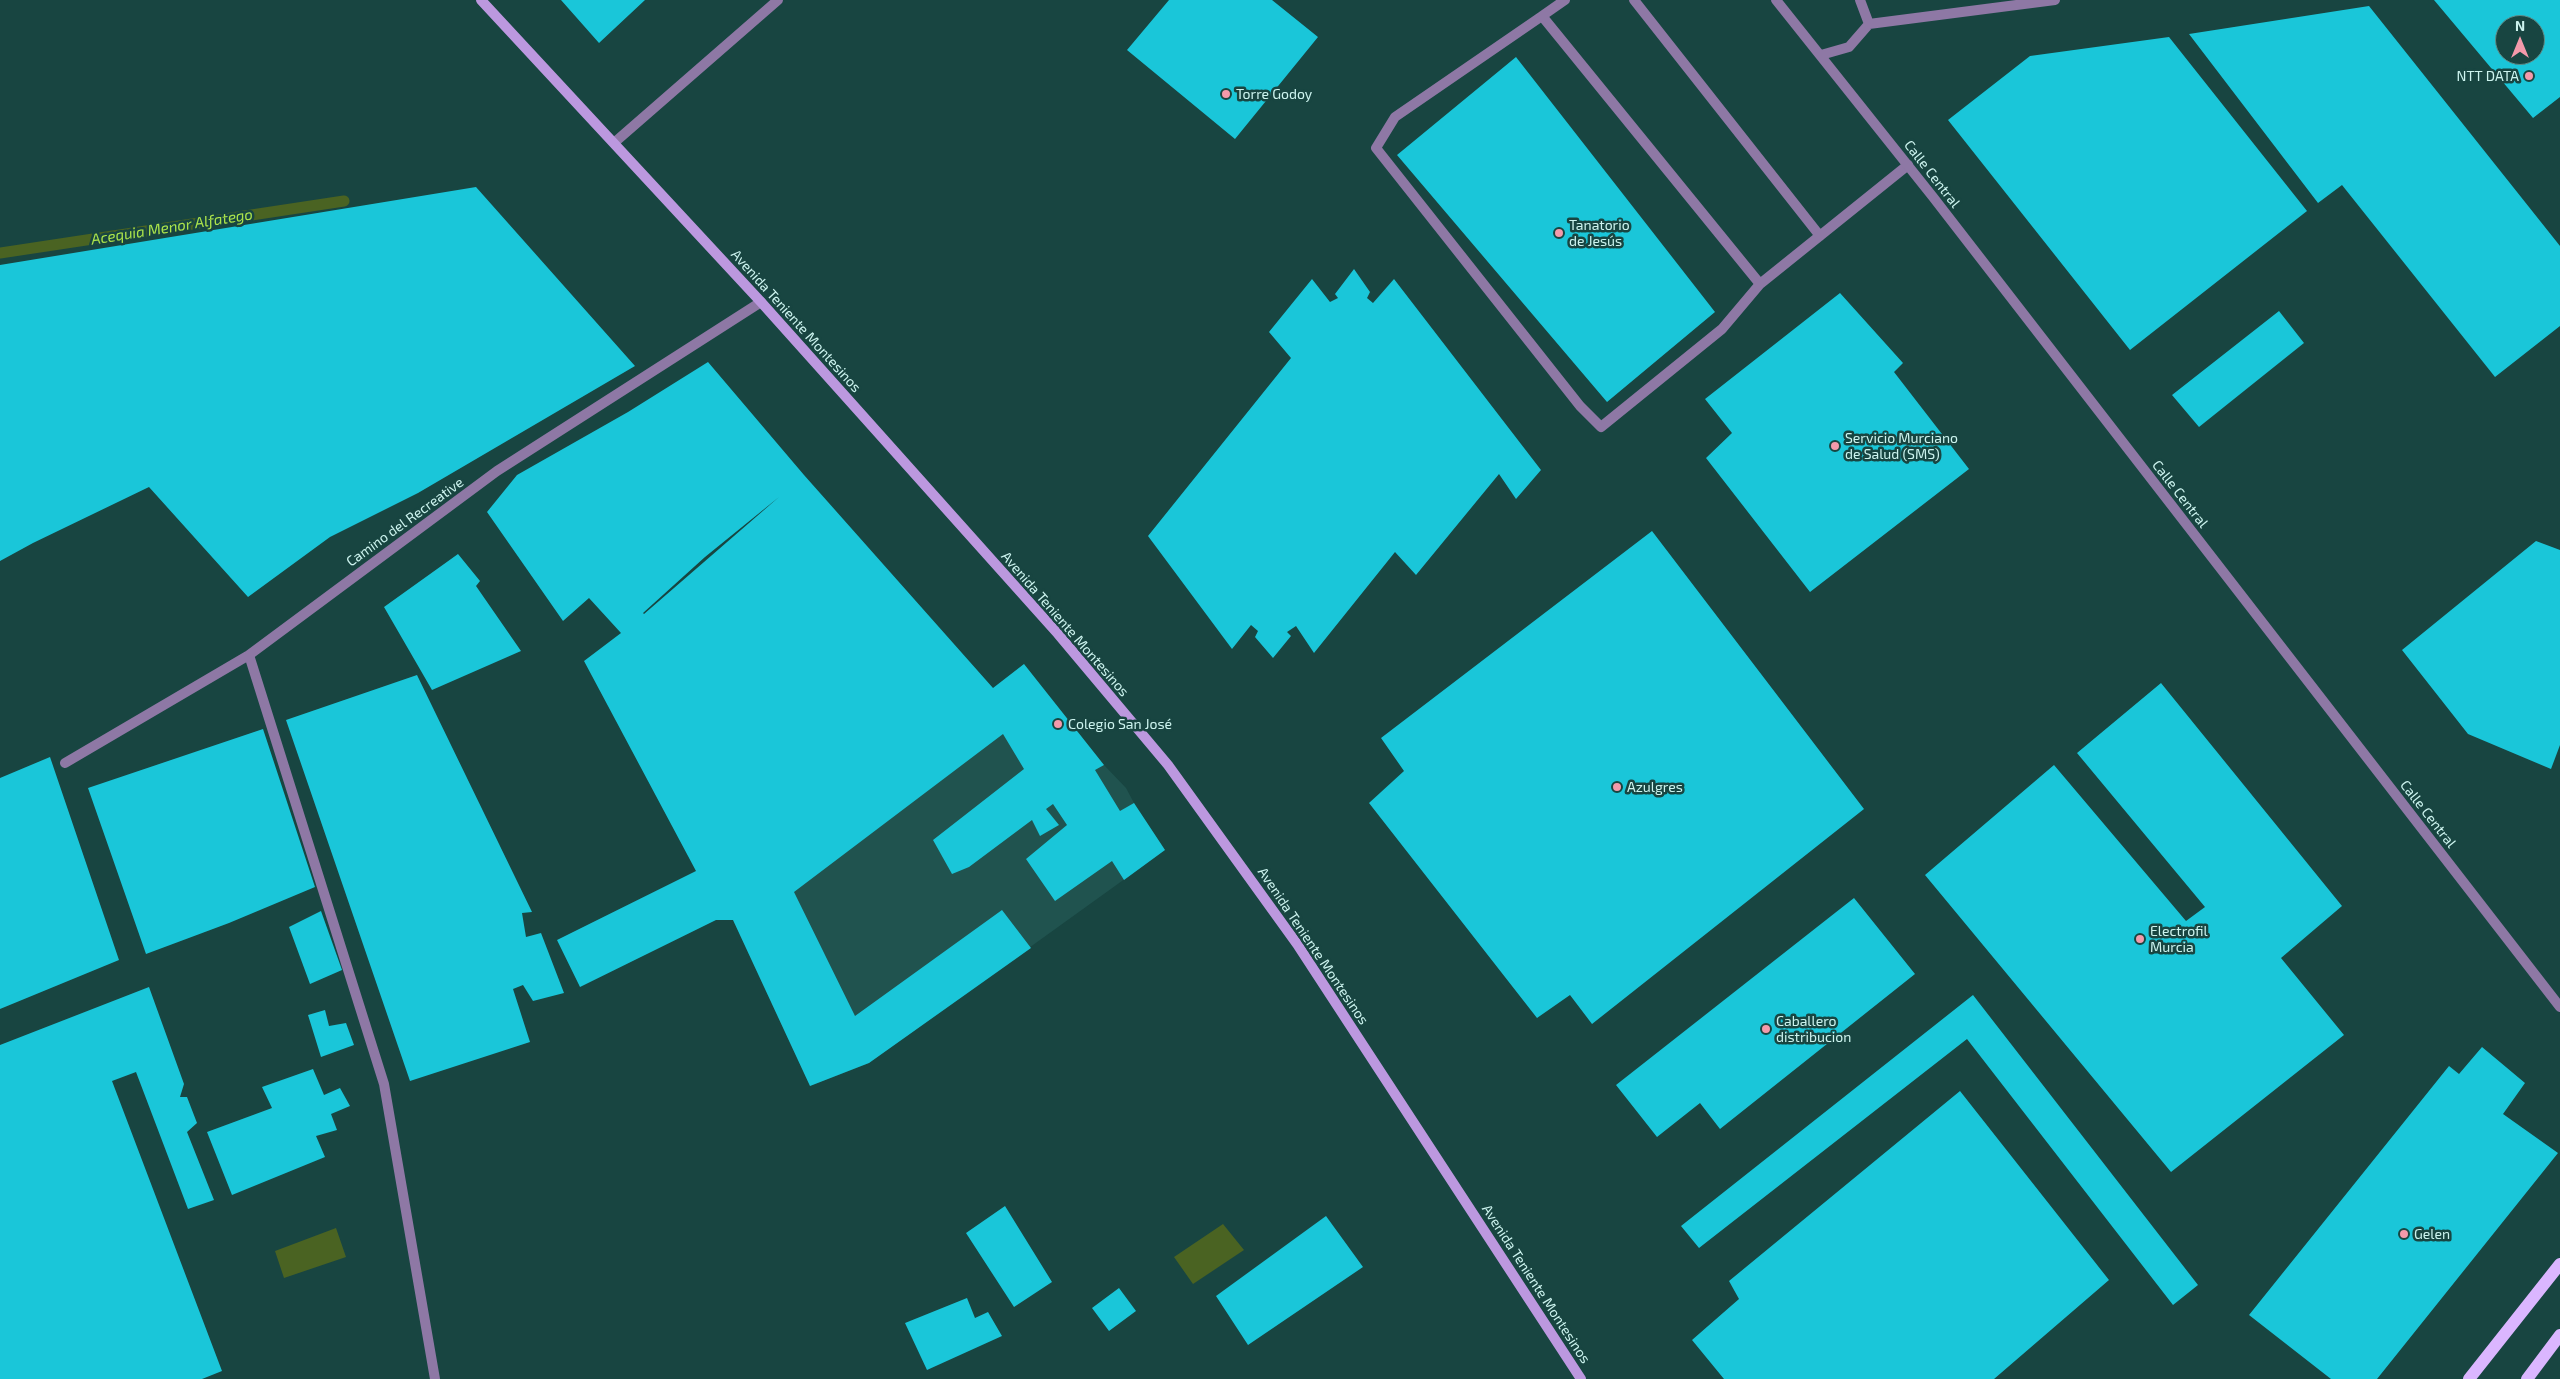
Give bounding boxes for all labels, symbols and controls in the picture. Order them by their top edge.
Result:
north arrow [2495,15,2545,65]
text: N [2515,17,2525,34]
place label: NTT DATA [2457,68,2519,84]
marker: NTT DATA [2523,70,2535,82]
place label: Torre Godoy [1236,86,1312,102]
marker: Torre Godoy [1220,88,1232,100]
street label: Calle Central [1900,137,1964,211]
water label: Acequia Menor Alfatego [90,205,254,249]
place label: Tanatorio de Jesús [1569,217,1630,250]
marker: Tanatorio de Jesús [1553,227,1565,239]
street label: Avenida Teniente Montesinos [728,246,864,396]
place label: Servicio Murciano de Salud (SMS) [1845,430,1958,462]
marker: Servicio Murciano de Salud (SMS) [1829,440,1841,452]
street label: Calle Central [2148,457,2212,531]
street label: Camino del Recreative [343,474,467,570]
street label: Avenida Teniente Montesinos [998,548,1132,700]
place label: Colegio San José [1068,716,1172,732]
marker: Colegio San José [1052,718,1064,730]
street label: Calle Central [2396,777,2460,851]
place label: Azulgres [1627,779,1683,795]
marker: Azulgres [1611,781,1623,793]
street label: Avenida Teniente Montesinos [1254,864,1372,1028]
place label: Electrofil Murcia [2150,923,2208,956]
marker: Electrofil Murcia [2134,933,2146,945]
place label: Caballero distribucion [1776,1013,1851,1046]
marker: Caballero distribucion [1760,1023,1772,1035]
street label: Avenida Teniente Montesinos [1478,1201,1594,1367]
place label: Gelen [2414,1226,2450,1242]
marker: Gelen [2398,1228,2410,1240]

